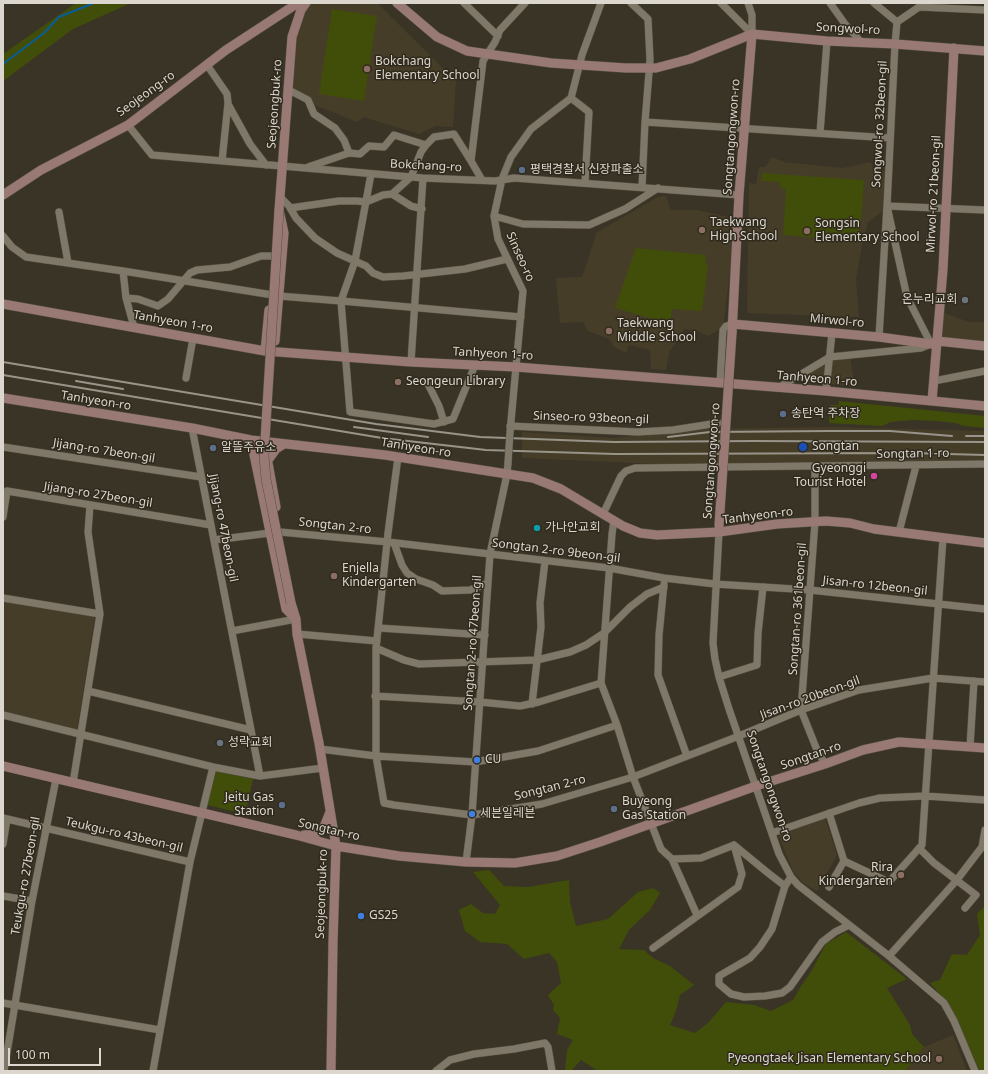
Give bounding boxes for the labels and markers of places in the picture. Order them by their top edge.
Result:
place label: Bokchang Elementary School [375,55,480,83]
marker: Bokchang Elementary School [362,64,372,74]
place label: 평택경찰서 신장파출소 [530,163,644,177]
marker: 평택경찰서 신장파출소 [517,165,527,175]
place label: Taekwang High School [710,216,777,244]
place label: Songsin Elementary School [815,217,920,245]
marker: Taekwang High School [697,225,707,235]
marker: Songsin Elementary School [802,226,812,236]
place label: 온누리교회 [902,293,957,307]
marker: 온누리교회 [960,295,970,305]
place label: Taekwang Middle School [617,317,696,345]
marker: Taekwang Middle School [604,326,614,336]
place label: Seongeun Library [406,375,505,389]
marker: Seongeun Library [393,377,403,387]
place label: 송탄역 주차장 [791,407,860,421]
marker: 송탄역 주차장 [778,409,788,419]
place label: Songtan [812,440,859,454]
place label: 알뜰주유소 [221,441,276,455]
marker: Songtan [797,441,809,453]
marker: 알뜰주유소 [208,443,218,453]
place label: Gyeonggi Tourist Hotel [794,462,866,490]
marker: Gyeonggi Tourist Hotel [869,471,879,481]
place label: 가나안교회 [545,521,600,535]
marker: 가나안교회 [532,523,542,533]
place label: Enjella Kindergarten [342,562,417,590]
marker: Enjella Kindergarten [329,571,339,581]
place label: 성락교회 [228,736,272,750]
marker: 성락교회 [215,738,225,748]
place label: CU [485,753,501,767]
marker: CU [472,755,482,765]
place label: Jeitu Gas Station [225,791,274,819]
place label: Buyeong Gas Station [622,795,686,823]
marker: Jeitu Gas Station [277,800,287,810]
marker: Buyeong Gas Station [609,804,619,814]
place label: 세븐일레븐 [480,807,535,821]
marker: 세븐일레븐 [467,809,477,819]
place label: Rira Kindergarten [818,861,893,889]
marker: Rira Kindergarten [896,870,906,880]
place label: GS25 [369,909,398,923]
marker: GS25 [356,911,366,921]
place label: Pyeongtaek Jisan Elementary School [727,1052,931,1066]
marker: Pyeongtaek Jisan Elementary School [934,1054,944,1064]

